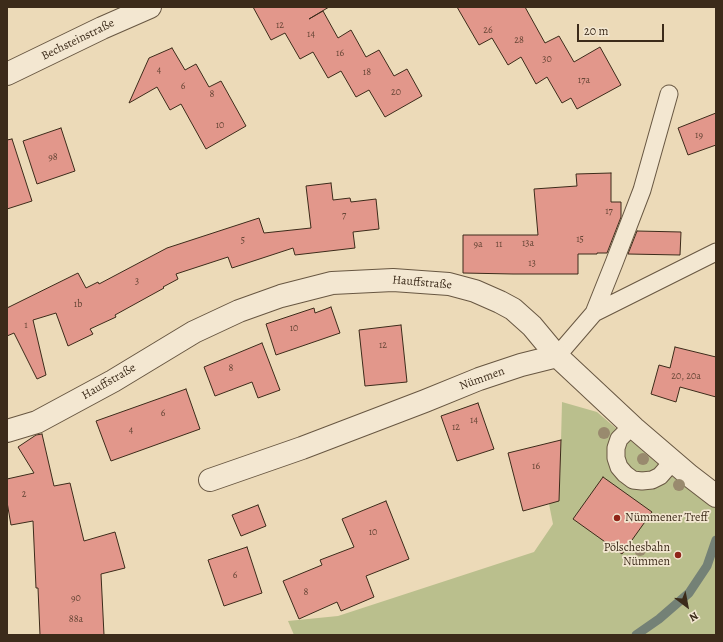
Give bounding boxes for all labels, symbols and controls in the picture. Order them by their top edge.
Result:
street label: Bechsteinstraße [39,16,117,64]
scale bar [579,16,666,42]
house number: 12 [276,20,284,32]
text: 20 m [584,23,608,39]
house number: 26 [483,25,493,37]
house number: 14 [307,29,315,41]
house number: 28 [514,35,524,47]
house number: 16 [336,48,344,60]
house number: 30 [542,54,552,66]
house number: 4 [157,65,161,77]
house number: 18 [363,67,371,79]
house number: 17a [578,75,590,87]
house number: 6 [181,81,185,93]
house number: 20 [391,87,401,99]
house number: 8 [210,89,214,101]
house number: 10 [216,120,224,132]
house number: 19 [695,130,703,142]
house number: 98 [48,152,58,164]
house number: 17 [605,206,613,218]
house number: 7 [342,210,346,222]
house number: 15 [576,234,584,246]
house number: 5 [241,235,245,247]
house number: 13a [522,238,534,250]
house number: 9a [473,239,483,251]
house number: 11 [496,239,502,251]
house number: 13 [528,258,536,270]
street label: Hauffstraße [392,273,452,293]
house number: 3 [135,276,139,288]
house number: 1b [74,299,82,311]
house number: 1 [24,320,28,332]
house number: 10 [290,323,298,335]
house number: 12 [379,340,387,352]
street label: Hauffstraße [80,361,138,403]
house number: 8 [229,363,233,375]
street label: Nümmen [457,364,507,394]
house number: 20, 20a [671,371,701,383]
house number: 6 [161,408,165,420]
house number: 14 [470,415,478,427]
house number: 12 [452,422,460,434]
house number: 4 [129,425,133,437]
house number: 16 [532,461,540,473]
house number: 2 [22,489,26,501]
place label: Nümmener Treff [625,511,708,525]
marker: Nümmener Treff [612,513,622,523]
house number: 10 [369,527,377,539]
place label: Pölschesbahn Nümmen [604,541,670,569]
marker: Pölschesbahn Nümmen [673,550,683,560]
house number: 6 [233,570,237,582]
north arrow [667,586,707,626]
house number: 8 [304,587,308,599]
house number: 90 [71,593,81,605]
text: N [686,608,701,625]
house number: 88a [69,614,83,626]

